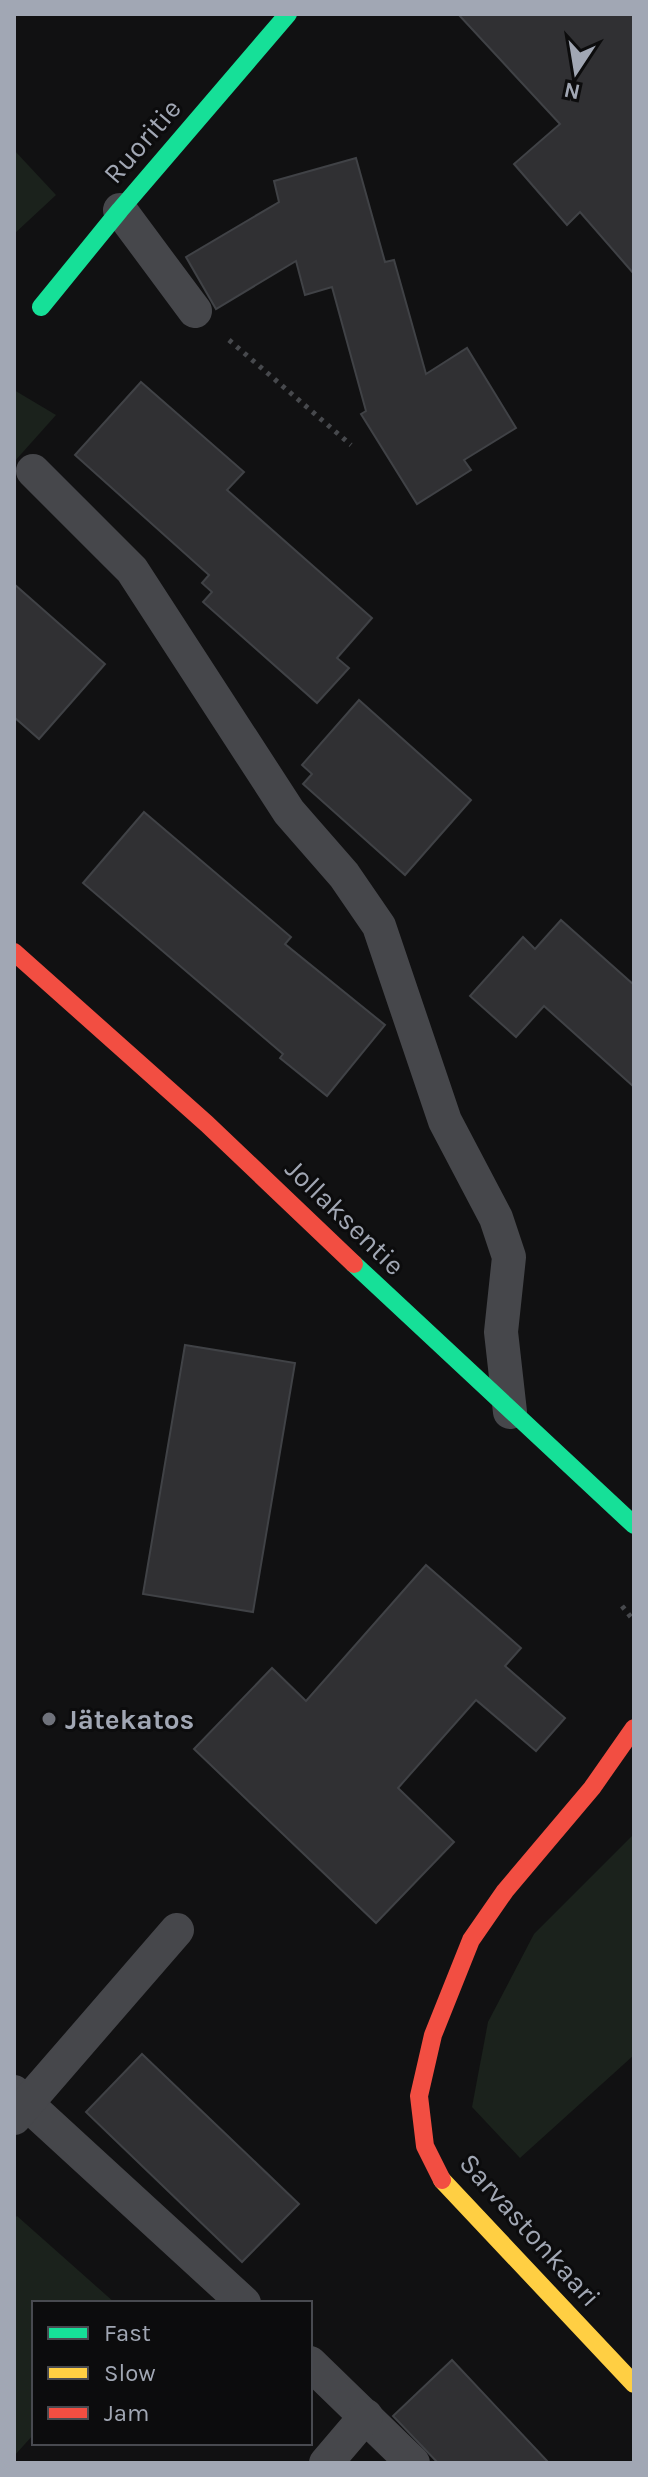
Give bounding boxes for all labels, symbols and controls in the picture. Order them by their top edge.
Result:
north arrow [536,32,616,112]
text: N [562,76,582,105]
street label: Ruoritie [96,92,188,190]
street label: Jollaksentie [279,1152,411,1282]
place label: Jätekatos [65,1703,194,1736]
marker: Jätekatos [40,1710,58,1728]
street label: Sarvastonkaari [453,2147,607,2313]
legend [32,2301,312,2445]
text: Fast [104,2319,151,2347]
text: Slow [104,2359,156,2387]
text: Jam [104,2399,149,2427]

